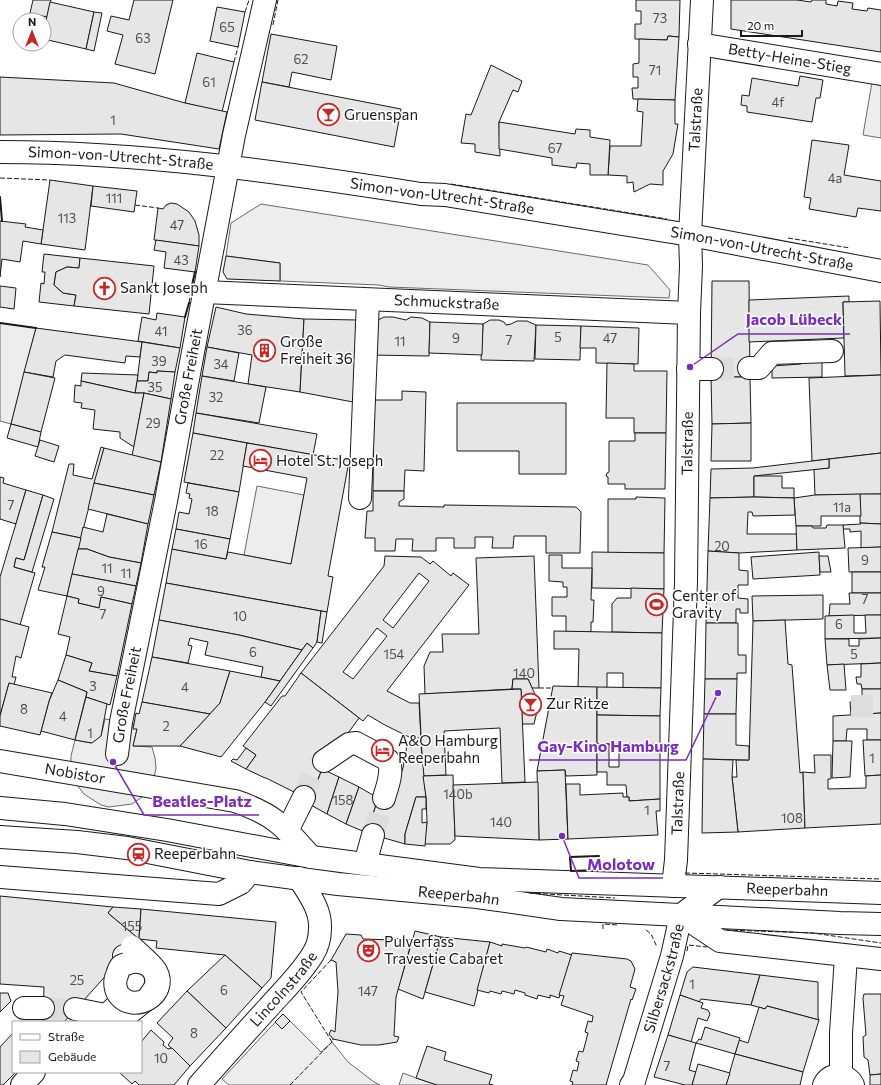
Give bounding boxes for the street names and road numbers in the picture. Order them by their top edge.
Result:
street label: Betty-Heine-Stieg [727,39,853,77]
street label: Talstraße [684,87,706,152]
street label: Simon-von-Utrecht-Straße [28,142,215,173]
street label: Simon-von-Utrecht-Straße [349,173,536,217]
street label: Simon-von-Utrecht-Straße [669,222,855,274]
street label: Schmuckstraße [394,290,500,313]
street label: Große Freiheit [170,327,205,426]
street label: Talstraße [677,411,696,475]
street label: Große Freiheit [108,645,144,744]
street label: Nobistor [44,759,107,787]
street label: Talstraße [667,771,687,835]
street label: Reeperbahn [746,878,829,899]
street label: Reeperbahn [417,882,501,908]
street label: Silbersackstraße [639,922,687,1035]
street label: Lincolnstraße [246,948,320,1030]

